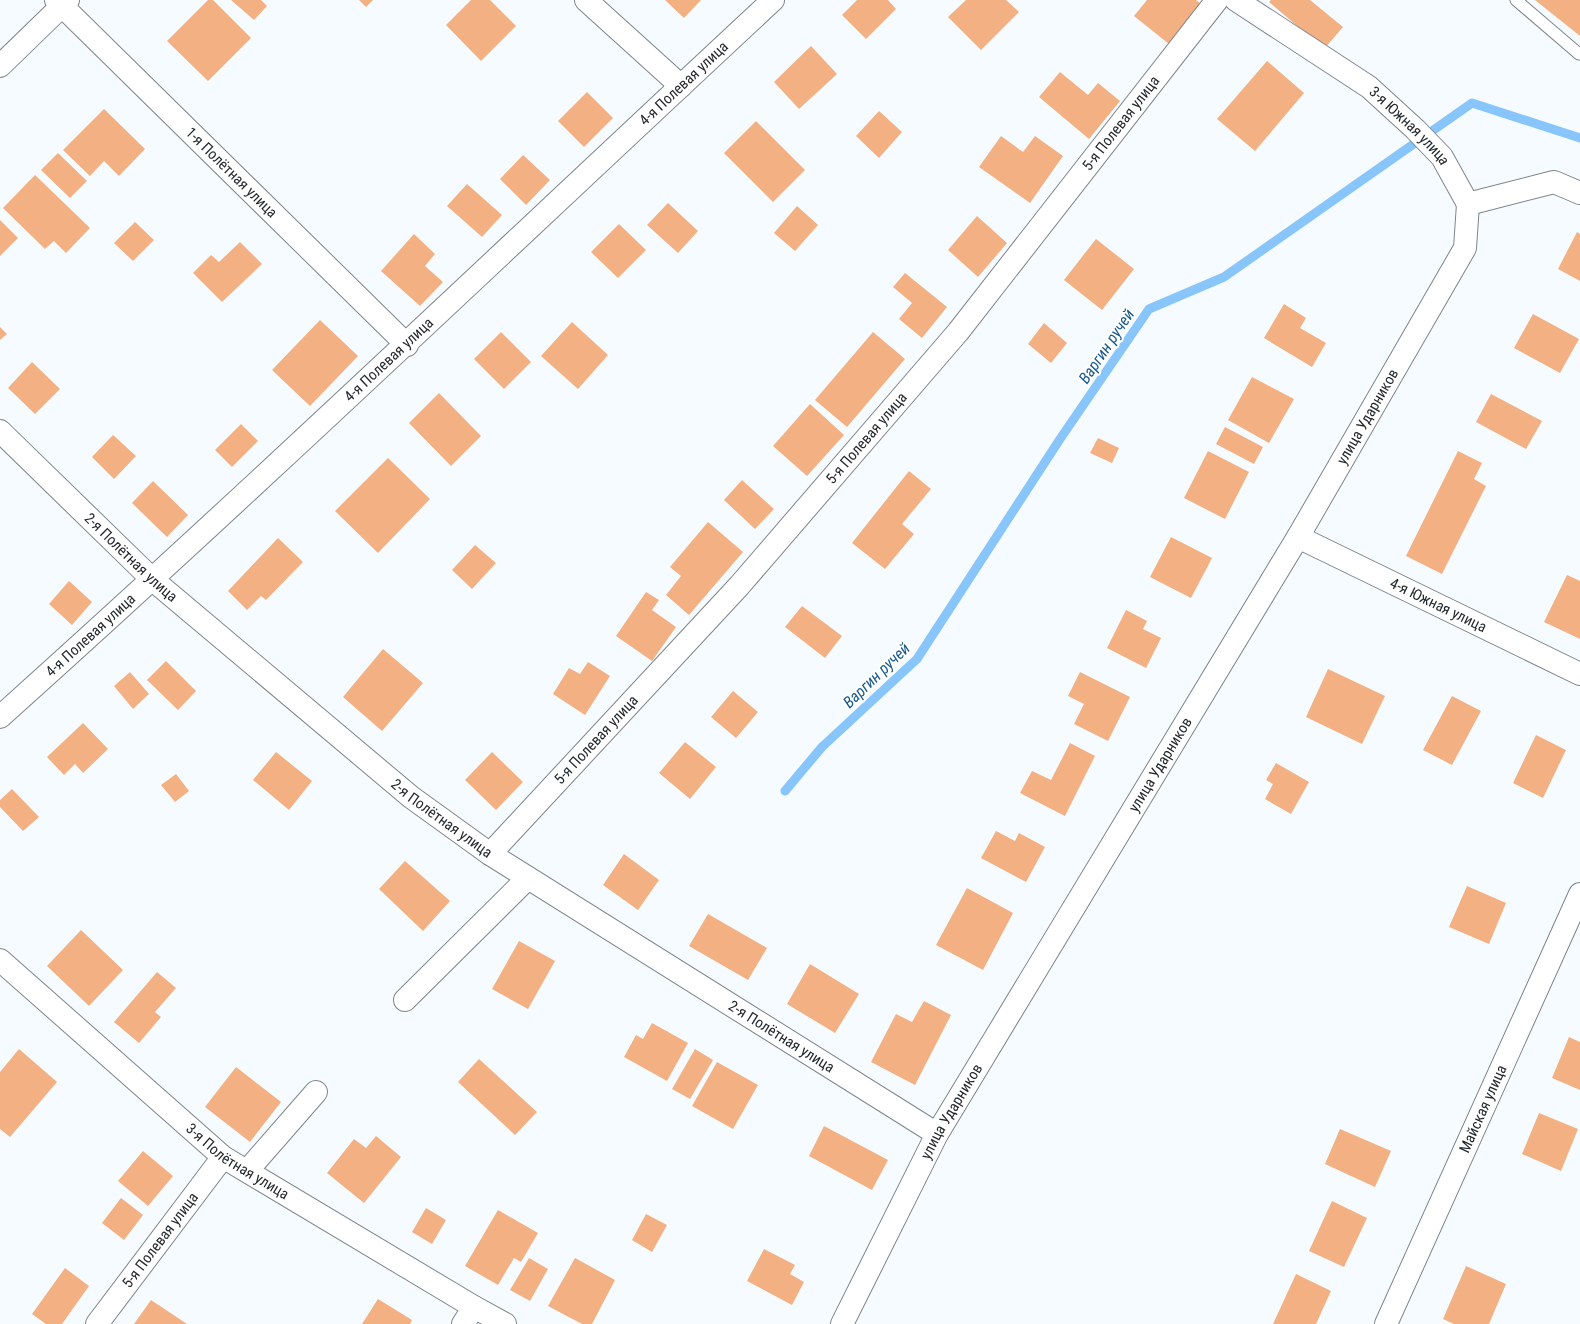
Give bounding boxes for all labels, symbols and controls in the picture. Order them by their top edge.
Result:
street label: 4-я Полевая улица [635,38,732,129]
street label: 5-я Полевая улица [1078,72,1163,174]
street label: 3-я Южная улица [1366,83,1453,168]
street label: 1-я Полётная улица [182,123,281,221]
water label: Варгин ручей [1075,305,1138,387]
street label: 4-я Полевая улица [341,314,437,406]
street label: улица Ударников [1333,366,1402,468]
street label: 5-я Полевая улица [822,389,911,488]
street label: 2-я Полётная улица [81,509,181,606]
street label: 4-я Южная улица [1387,574,1490,636]
street label: 4-я Полевая улица [42,590,139,681]
water label: Варгин ручей [839,639,914,712]
street label: 5-я Полевая улица [550,691,642,788]
street label: улица Ударников [1125,714,1196,815]
street label: 2-я Полётная улица [387,775,496,862]
street label: 2-я Полётная улица [725,997,838,1076]
street label: улица Ударников [917,1061,986,1162]
street label: Майская улица [1455,1062,1511,1156]
street label: 3-я Полётная улица [182,1120,292,1203]
street label: 5-я Полевая улица [118,1189,202,1292]

